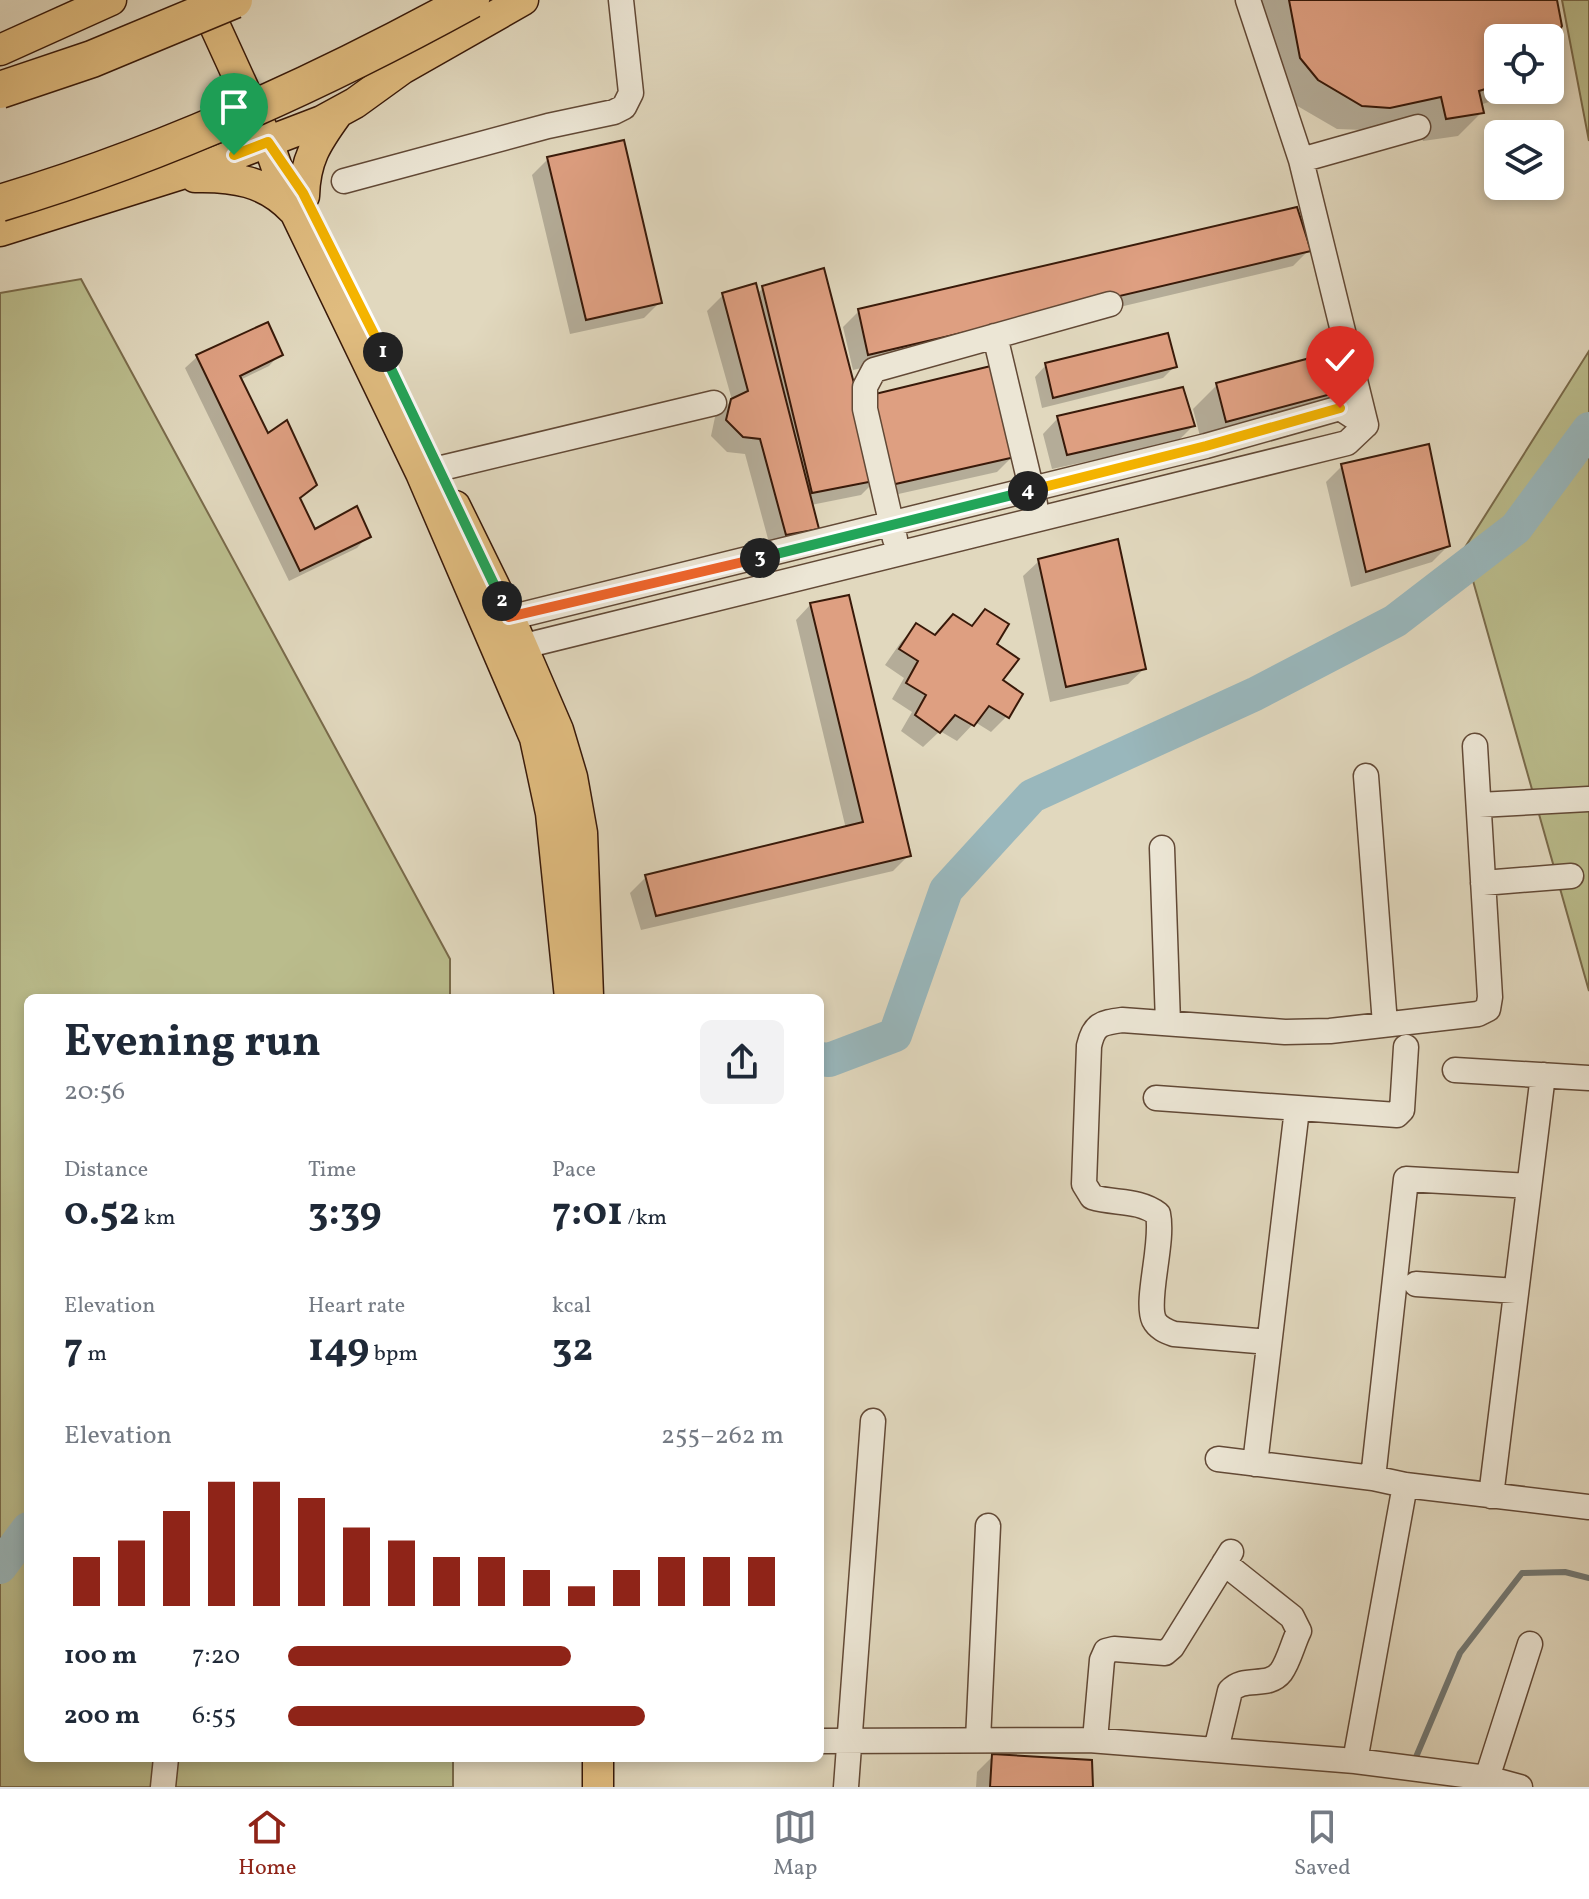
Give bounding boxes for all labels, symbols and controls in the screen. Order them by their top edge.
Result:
map controls [1484,24,1564,200]
button: locate [1484,24,1564,104]
pin [200,73,268,155]
icon: arrive [212,85,256,129]
button: layers [1484,120,1564,200]
pin [1306,326,1374,408]
pin: 1 [363,332,403,372]
text: 1 [379,336,387,367]
icon: check [1318,338,1362,382]
pin: 4 [1008,471,1048,511]
text: 4 [1021,475,1035,506]
pin: 3 [740,538,780,578]
text: 3 [754,542,766,573]
pin: 2 [482,581,522,621]
text: 2 [496,585,508,616]
text: Evening run [64,1013,321,1074]
button: share [700,1020,784,1104]
text: 20:56 [64,1074,125,1110]
text: Distance [64,1155,148,1186]
text: Time [308,1155,356,1186]
text: Pace [552,1155,596,1186]
text: 0.52 [64,1186,140,1242]
text: 3:39 [308,1186,382,1242]
text: 7:01 [552,1186,623,1242]
text: km [140,1203,176,1234]
text: /km [623,1203,667,1234]
text: Elevation [64,1291,155,1322]
text: Heart rate [308,1291,405,1322]
text: kcal [552,1291,591,1322]
text: 7 [64,1322,83,1378]
text: 149 [308,1322,369,1378]
text: 32 [552,1322,593,1378]
text: m [83,1339,107,1370]
text: bpm [369,1339,418,1370]
text: Elevation [64,1418,172,1454]
text: 255–262 m [661,1418,784,1454]
text: 100 m [64,1638,137,1674]
text: 7:20 [192,1638,240,1674]
text: 200 m [64,1698,140,1734]
text: 6:55 [192,1698,236,1734]
tab: Home [238,1805,297,1884]
tab: Map [773,1805,817,1884]
tab: Saved [1294,1805,1351,1884]

